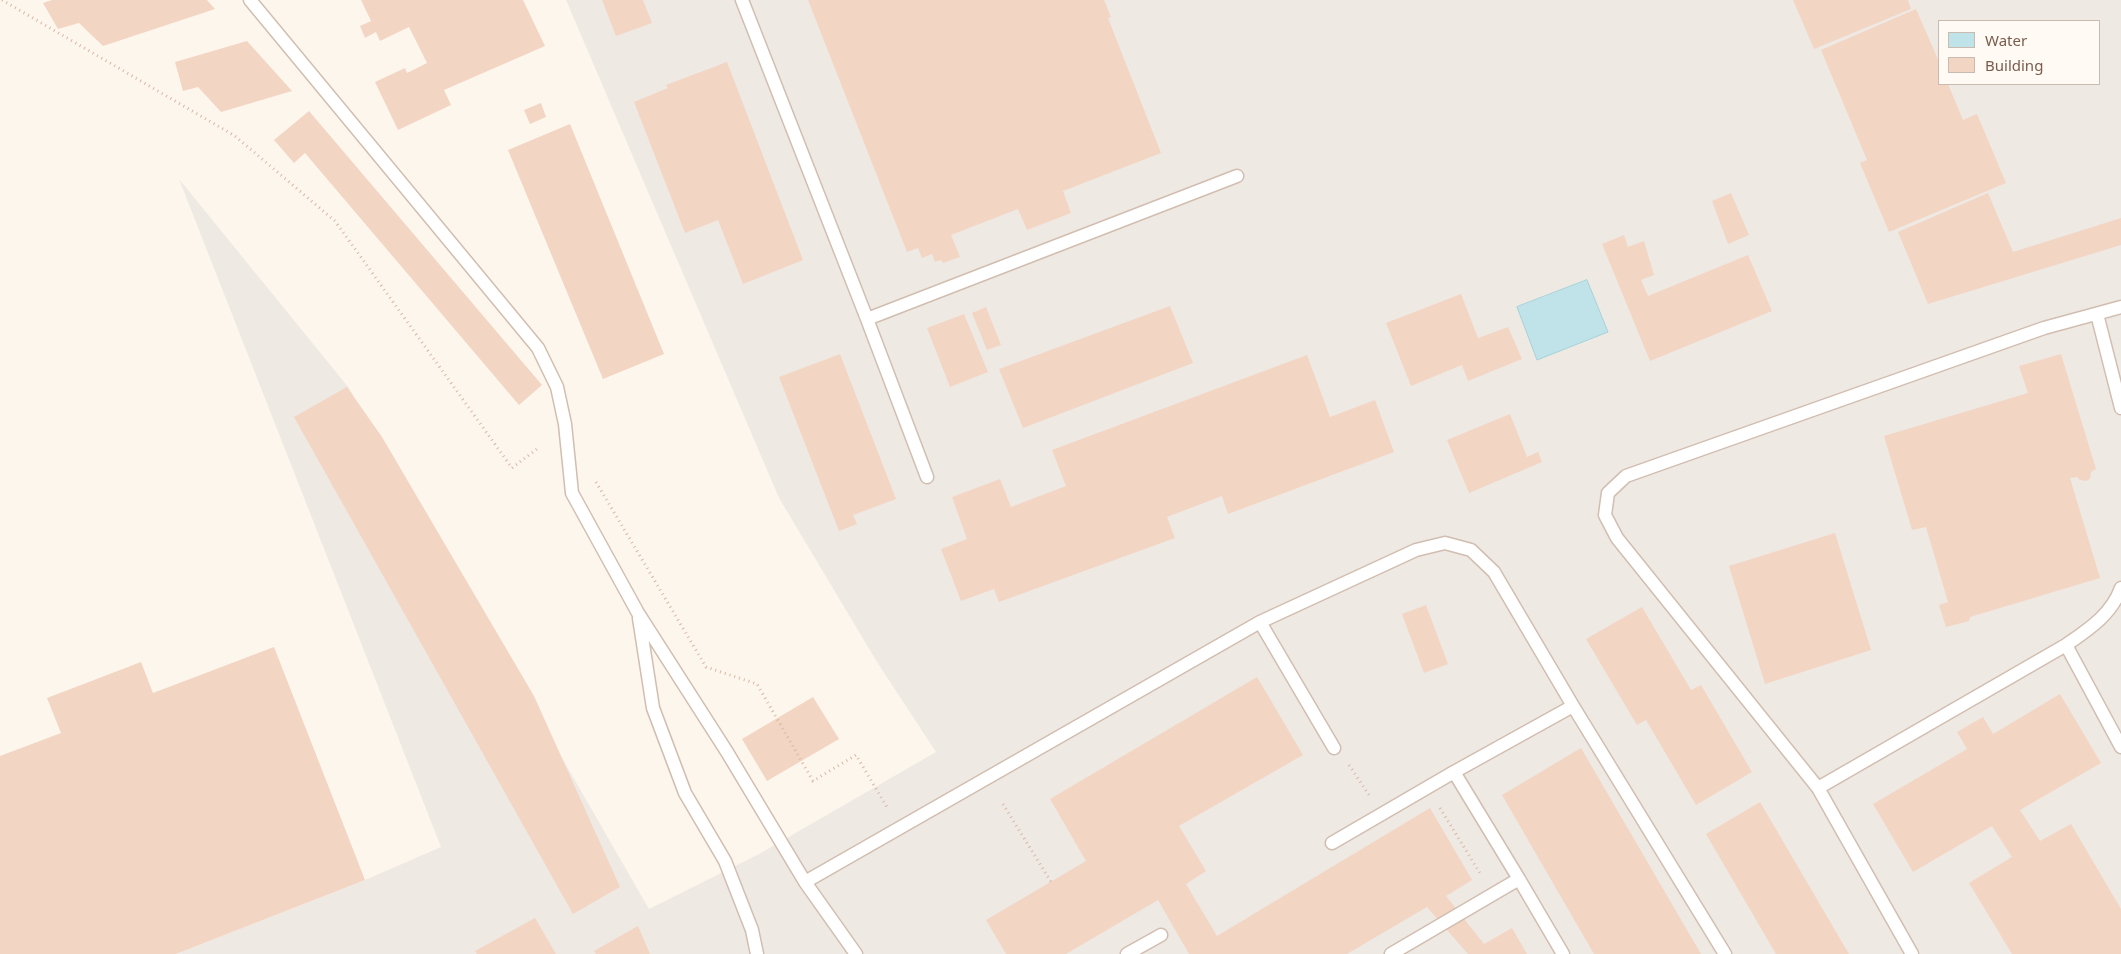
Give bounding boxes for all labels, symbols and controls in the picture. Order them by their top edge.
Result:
legend [1938,20,2101,85]
text: Water [1985,30,2027,50]
text: Building [1985,55,2043,75]

